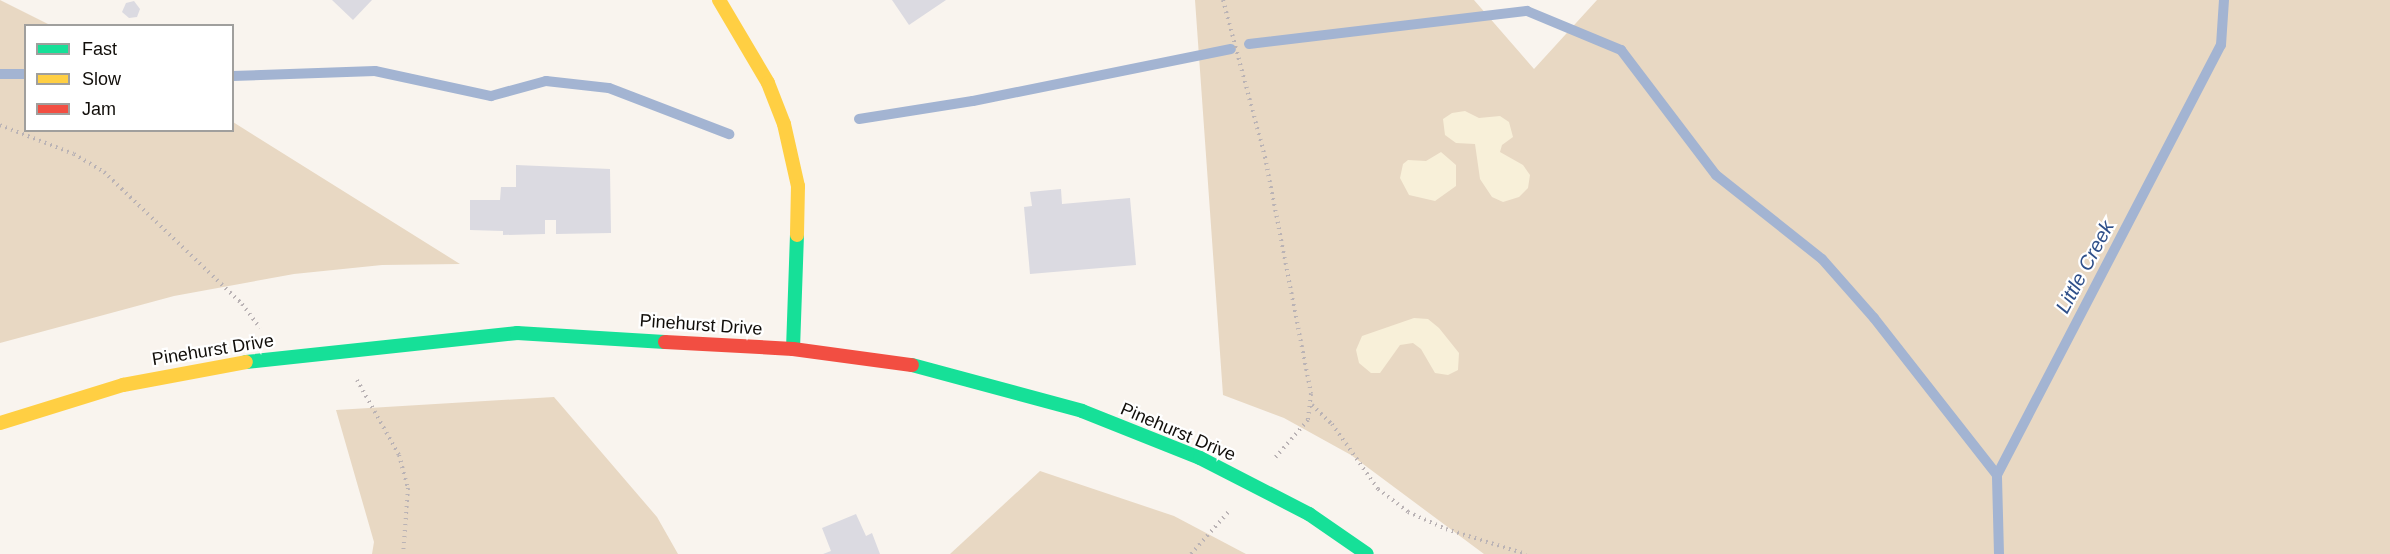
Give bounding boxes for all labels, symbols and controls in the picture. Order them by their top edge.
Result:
legend [24,24,234,132]
text: Fast [82,39,117,59]
text: Slow [82,69,121,89]
text: Jam [82,99,116,119]
water label: Little Creek [2051,217,2119,317]
street label: Pinehurst Drive [639,310,763,340]
street label: Pinehurst Drive [151,330,275,370]
street label: Pinehurst Drive [1117,398,1239,466]

